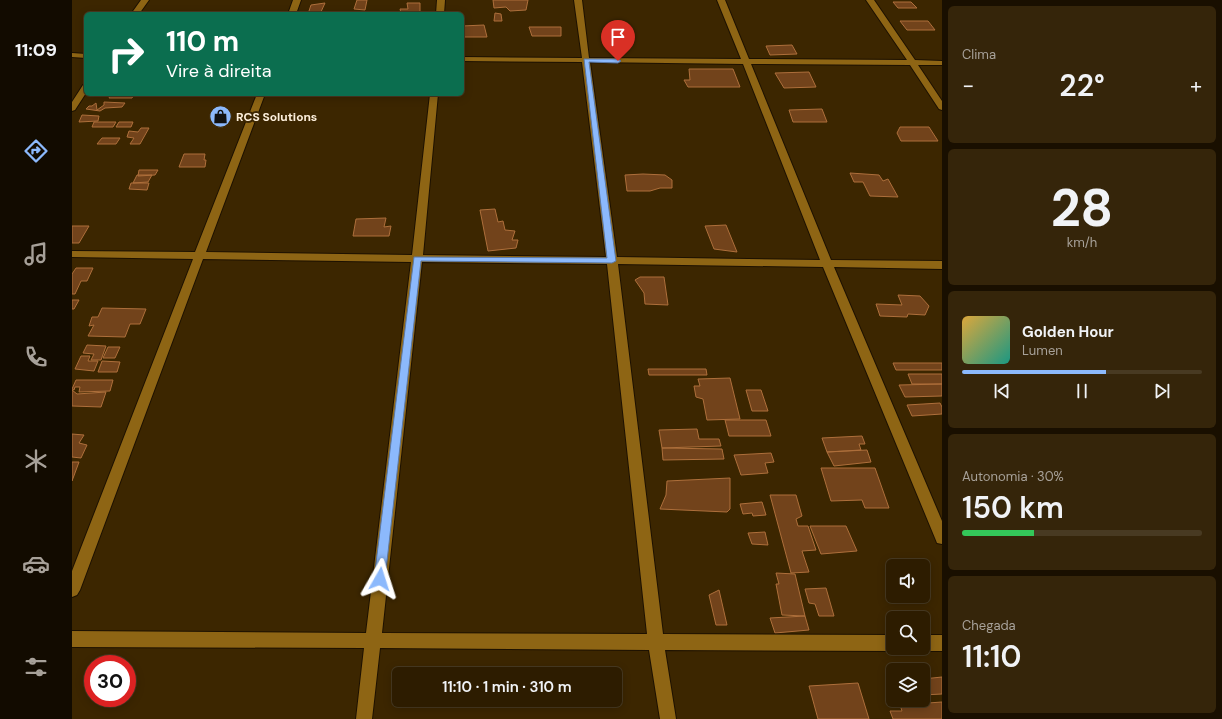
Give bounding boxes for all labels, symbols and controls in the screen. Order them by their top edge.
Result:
pin [601,20,635,61]
text: 110 m [166,23,239,60]
icon: arrive [607,26,629,48]
icon: right [100,28,152,80]
text: 11:09 [15,38,57,62]
text: Clima [962,46,996,63]
text: Vire à direita [166,59,272,83]
text: 22° [1059,66,1105,105]
text: − [962,71,974,100]
text: + [1190,71,1202,100]
shop icon: RCS Solutions [207,104,233,130]
place label: RCS Solutions [236,109,317,125]
icon: directions [22,137,50,165]
text: 28 [1051,174,1113,242]
text: km/h [1067,234,1097,251]
icon: music [22,240,50,268]
text: Golden Hour [1022,322,1114,342]
text: Lumen [1022,342,1063,359]
icon: phone [22,343,50,371]
icon: previous [991,380,1013,402]
icon: pause [1071,380,1093,402]
icon: next [1151,380,1173,402]
icon: climate [22,447,50,475]
text: Autonomia · 30% [962,468,1064,485]
text: 150 km [962,488,1064,527]
icon: car [22,550,50,578]
position arrow [359,558,401,600]
map controls [886,559,930,707]
button: sound [886,559,930,603]
button: search [886,611,930,655]
text: Chegada [962,617,1016,634]
text: 11:10 [962,637,1021,676]
icon: filters [22,653,50,681]
speed limit sign: 30 [84,655,136,707]
button: layers [886,663,930,707]
text: 11:10 · 1 min · 310 m [442,677,572,697]

